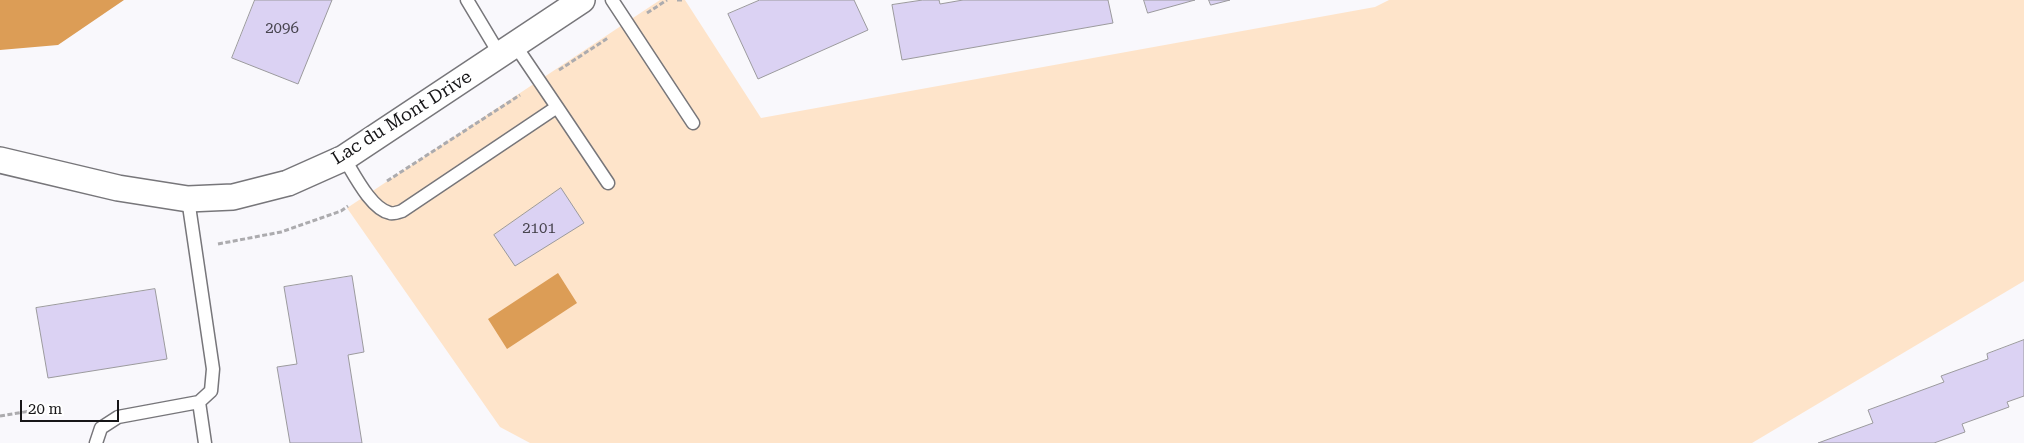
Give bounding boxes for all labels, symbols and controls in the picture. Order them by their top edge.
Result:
house number: 2096 [265,20,299,38]
street label: Lac du Mont Drive [328,66,476,170]
house number: 2101 [522,220,556,238]
scale bar [22,390,121,422]
text: 20 m [28,400,62,418]

